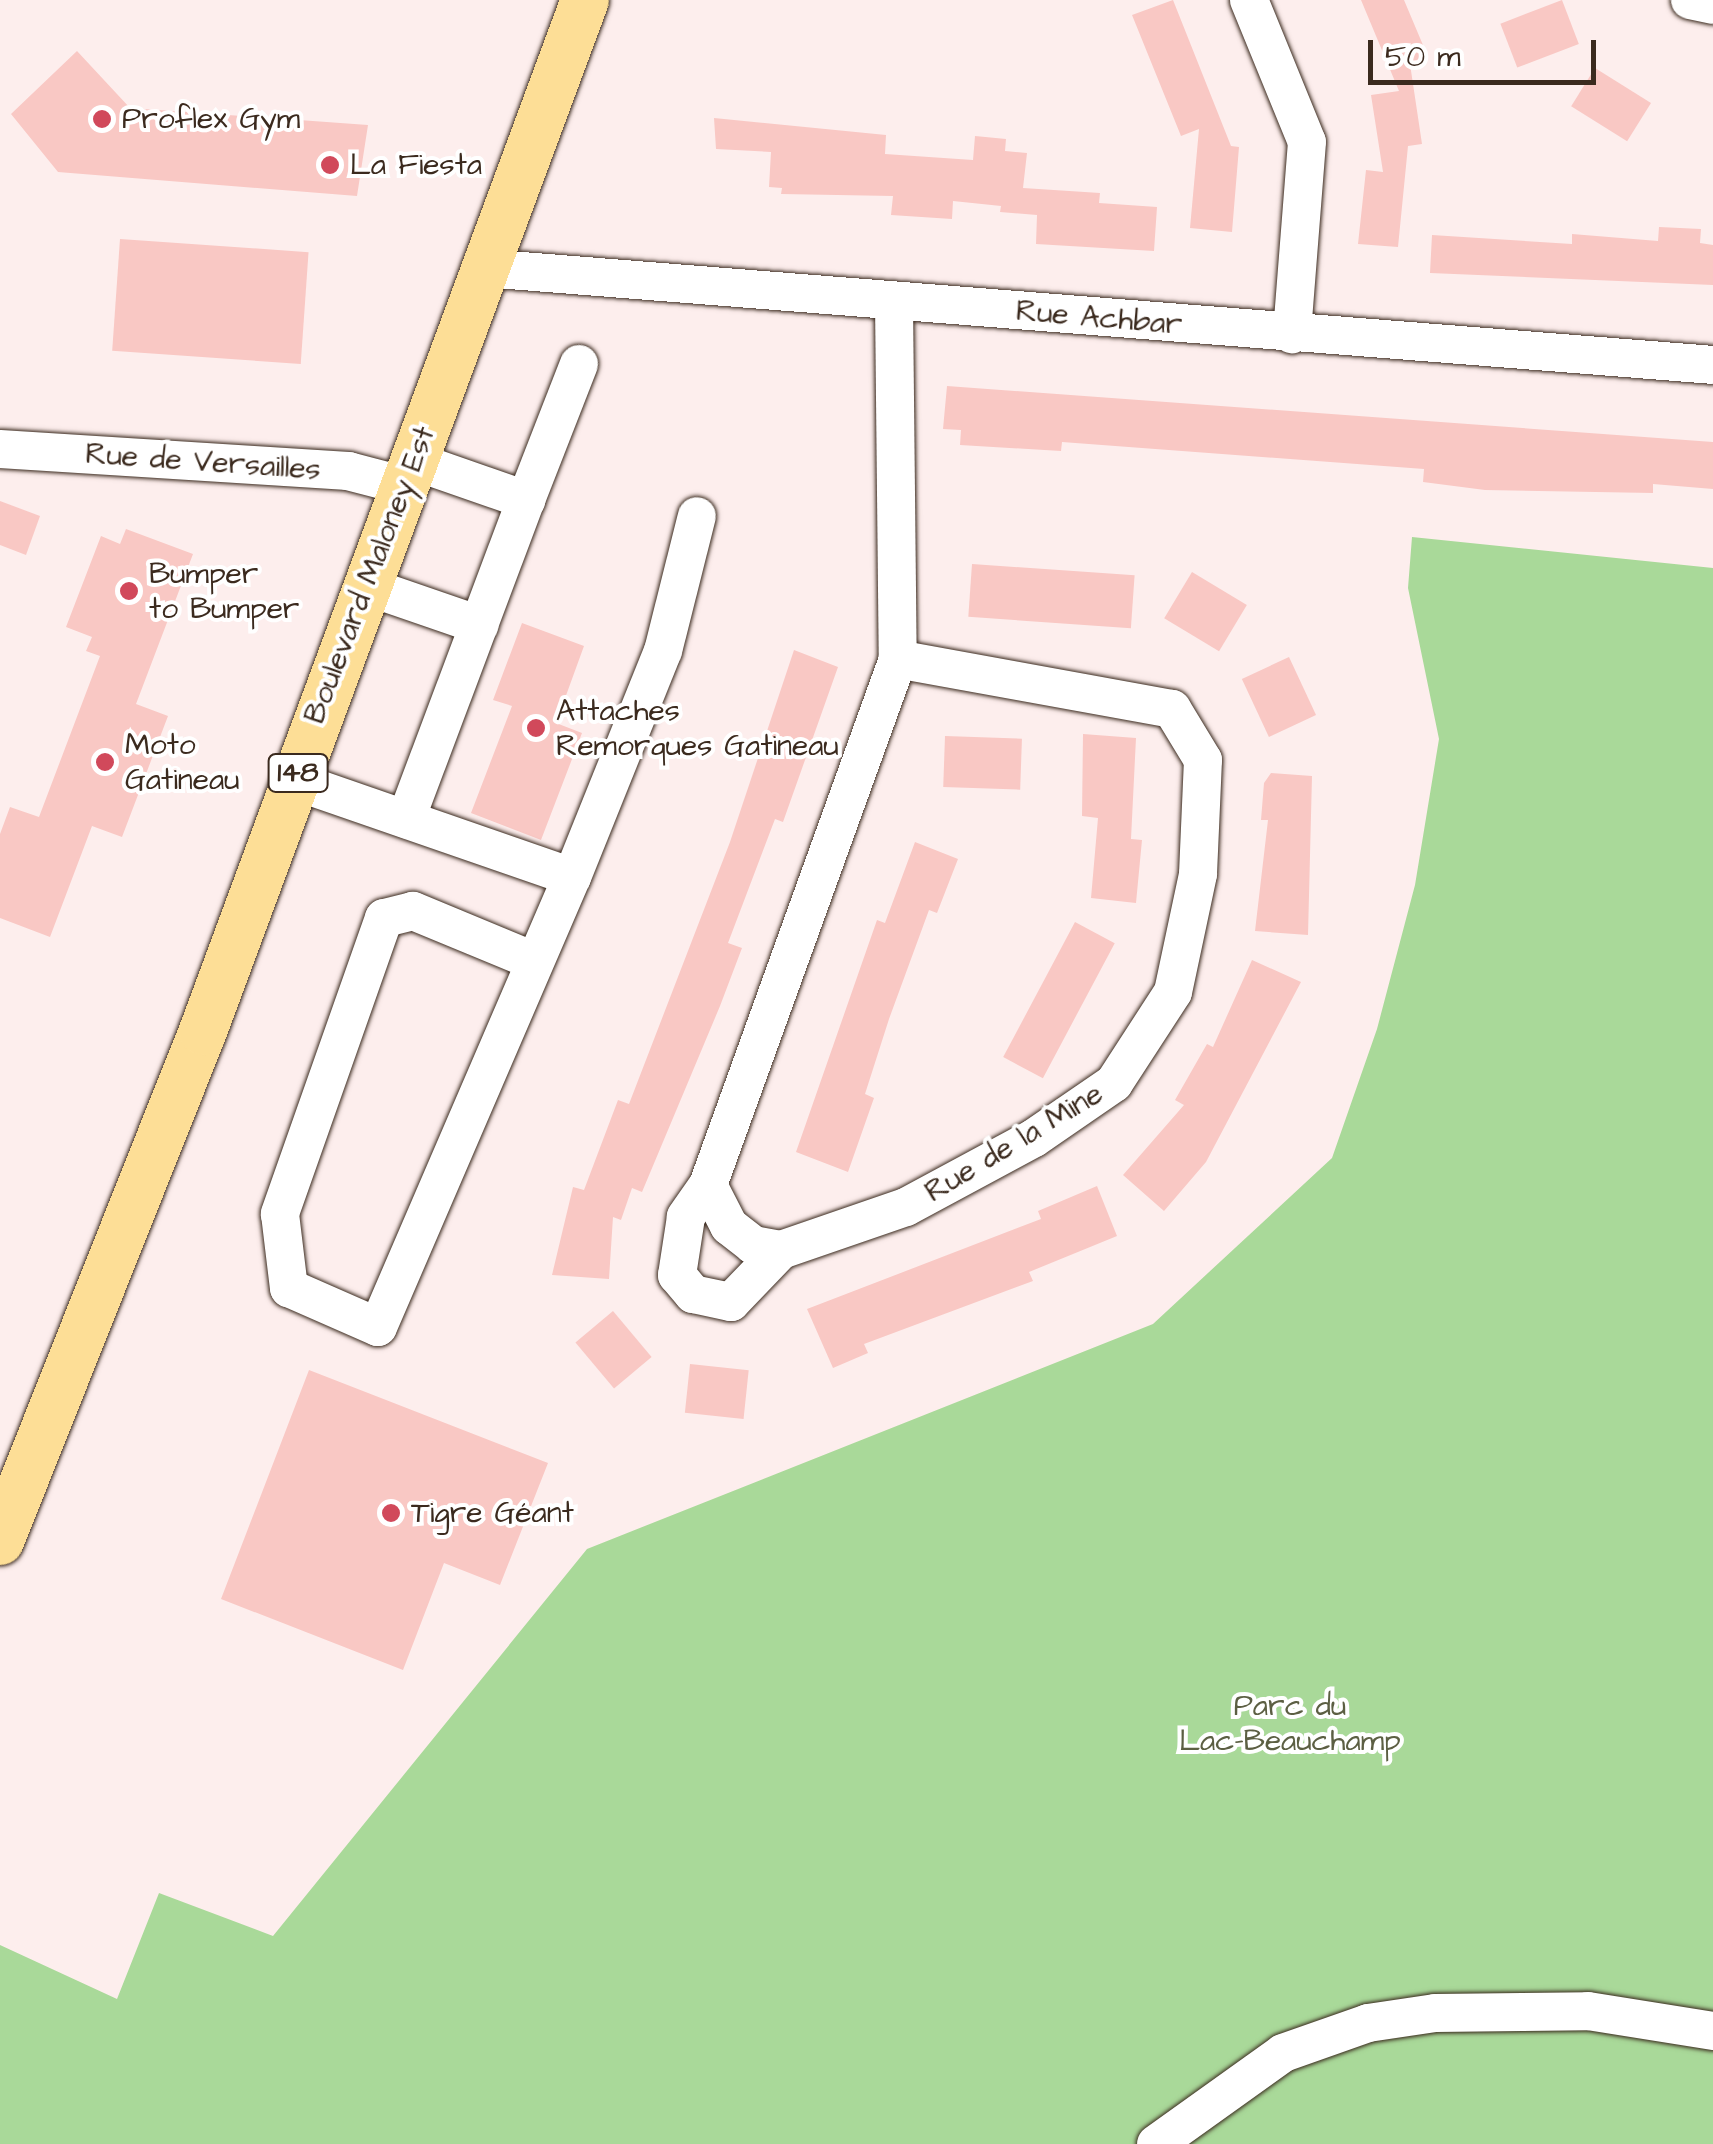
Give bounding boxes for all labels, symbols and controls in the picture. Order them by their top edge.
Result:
scale bar [1373,20,1600,82]
text: 50 m [1385,36,1461,78]
place label: Proflex Gym [122,101,300,137]
marker: Proflex Gym [91,108,113,130]
place label: La Fiesta [350,147,482,183]
marker: La Fiesta [319,154,341,176]
street label: Rue Achbar [1014,293,1184,343]
street label: Boulevard Maloney Est [297,421,443,729]
street label: Rue de Versailles [84,436,322,488]
place label: Bumper to Bumper [149,556,299,626]
marker: Bumper to Bumper [118,580,140,602]
place label: Attaches Remorques Gatineau [556,693,839,764]
marker: Attaches Remorques Gatineau [525,717,547,739]
place label: Moto Gatineau [125,727,239,798]
road number: 148 [266,750,330,796]
marker: Moto Gatineau [94,751,116,773]
street label: Rue de la Mine [919,1076,1109,1210]
place label: Tigre Géant [411,1495,574,1531]
marker: Tigre Géant [380,1502,402,1524]
park label: Parc du Lac-Beauchamp [1179,1688,1401,1758]

